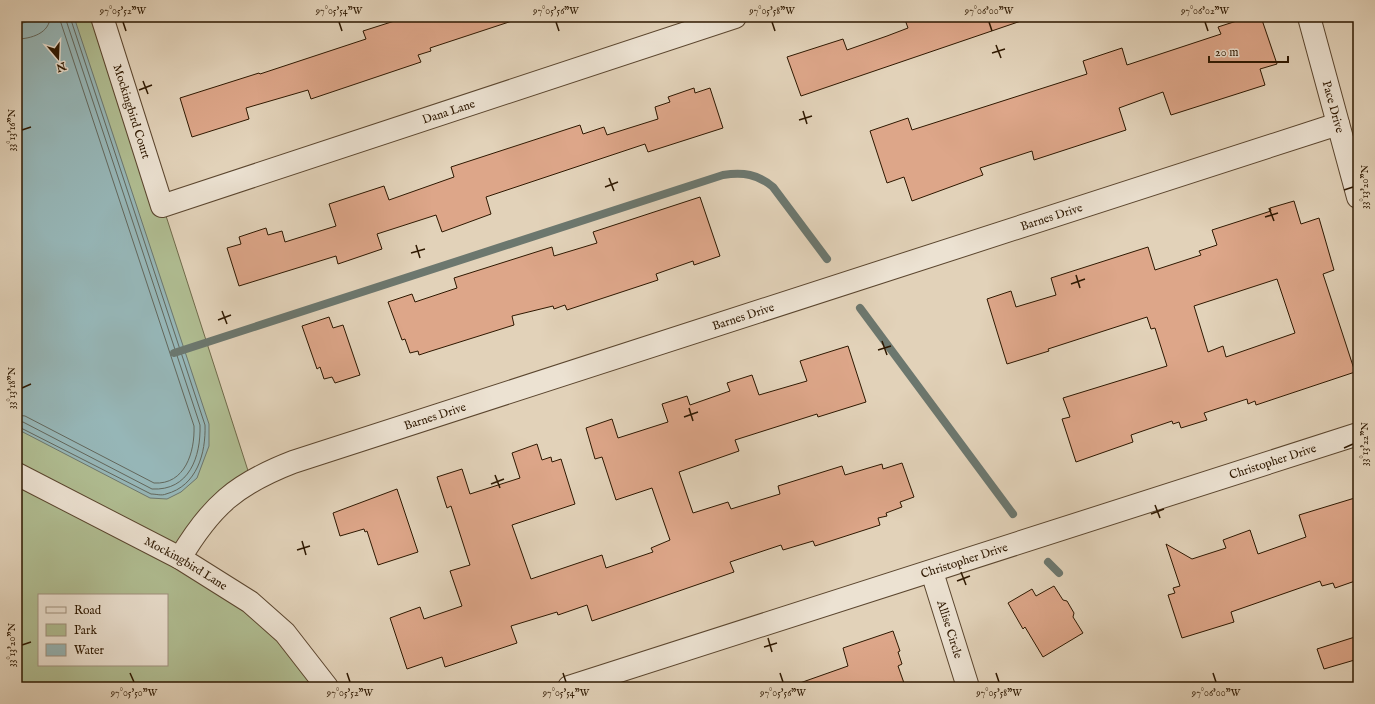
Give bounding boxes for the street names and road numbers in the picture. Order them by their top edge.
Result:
street label: Mockingbird Court [110,62,154,160]
street label: Pace Drive [1319,79,1348,135]
street label: Dana Lane [420,96,477,127]
street label: Barnes Drive [1019,200,1085,234]
street label: Barnes Drive [710,299,776,333]
street label: Barnes Drive [402,399,468,433]
street label: Christopher Drive [1227,440,1319,482]
street label: Mockingbird Lane [142,533,231,594]
street label: Christopher Drive [919,539,1010,581]
street label: Allise Circle [933,597,966,661]

